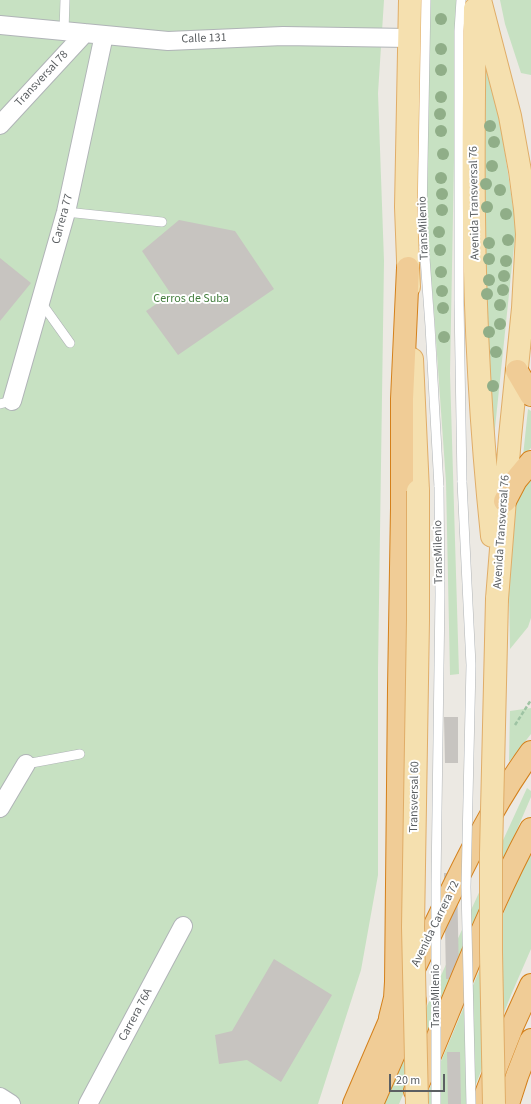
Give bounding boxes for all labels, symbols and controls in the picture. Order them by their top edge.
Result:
street label: Calle 131 [181,31,227,47]
street label: Transversal 78 [12,48,72,110]
street label: Avenida Transversal 76 [467,146,483,260]
street label: Carrera 77 [49,192,77,246]
street label: TransMilenio [416,196,432,260]
park label: Cerros de Suba [153,292,229,306]
street label: Avenida Transversal 76 [491,475,513,589]
street label: TransMilenio [431,520,447,584]
street label: Transversal 60 [407,761,423,833]
street label: Avenida Carrera 72 [409,879,463,969]
street label: TransMilenio [429,964,443,1028]
street label: Carrera 76A [116,986,156,1044]
scale bar [391,1066,447,1092]
text: 20 m [396,1072,420,1089]

